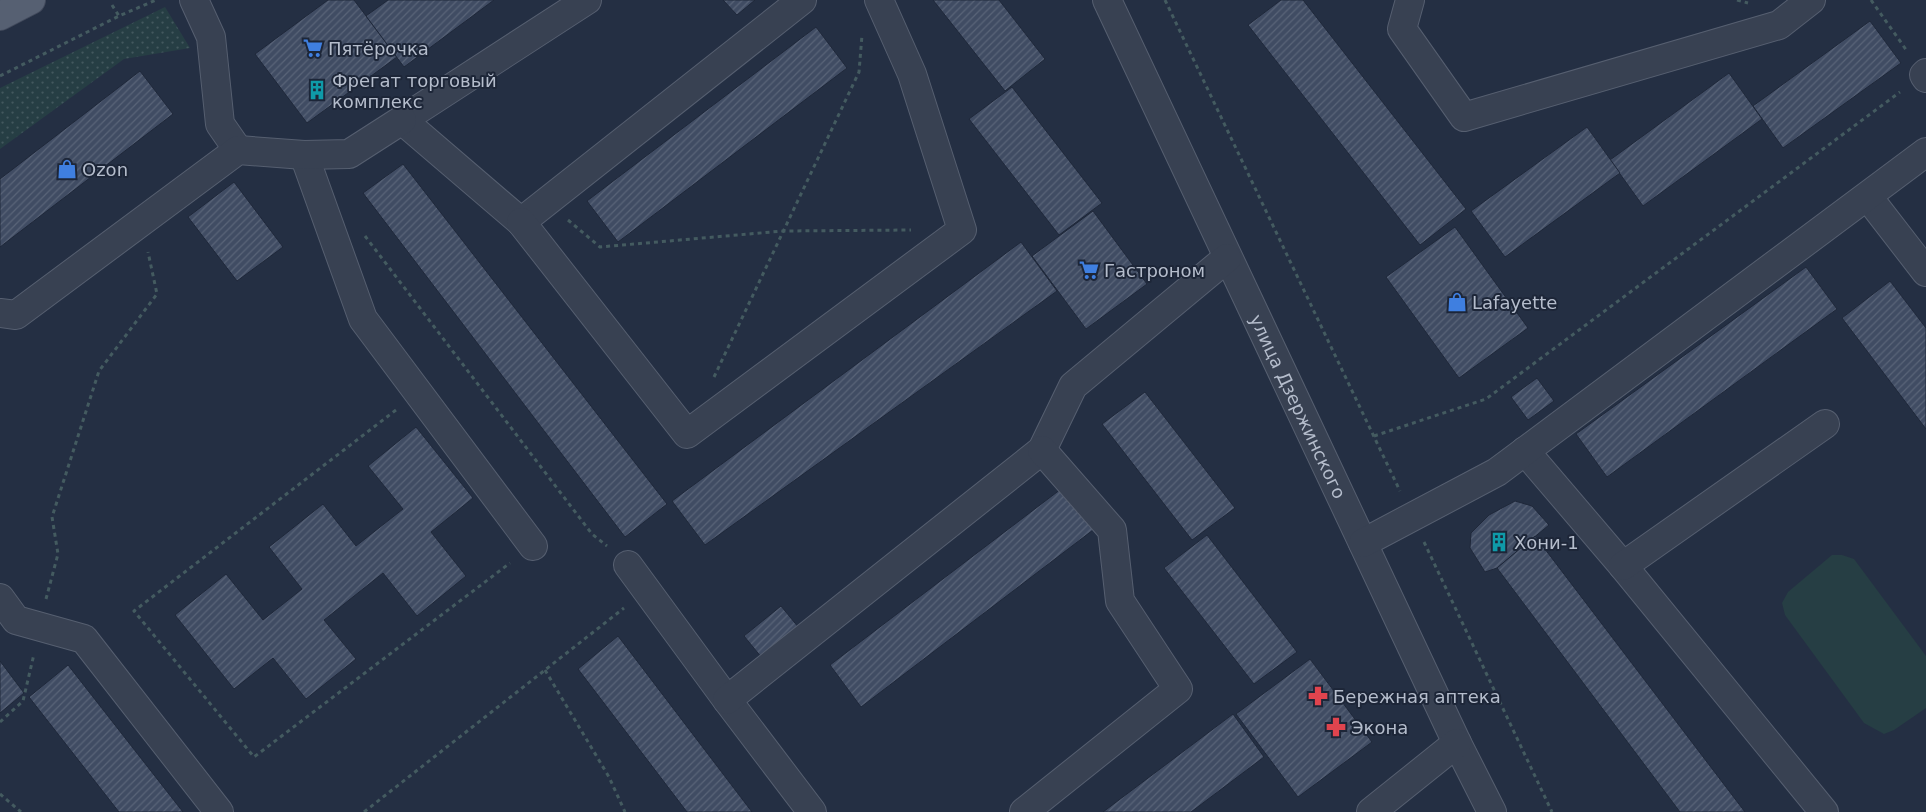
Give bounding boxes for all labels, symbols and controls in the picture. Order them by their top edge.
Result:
supermarket icon: Пятёрочка [302,37,324,59]
place label: Пятёрочка [328,38,429,59]
place label: Фрегат торговый комплекс [332,70,497,112]
building icon: Фрегат торговый комплекс [306,79,328,101]
shop icon: Ozon [56,158,78,180]
place label: Ozon [82,159,128,180]
supermarket icon: Гастроном [1078,259,1100,281]
place label: Гастроном [1104,260,1205,281]
shop icon: Lafayette [1446,291,1468,313]
place label: Lafayette [1472,292,1557,313]
street label: улица Дзержинского [1246,311,1351,502]
building icon: Хони-1 [1488,531,1510,553]
place label: Хони-1 [1514,532,1579,553]
pharmacy icon: Бережная аптека [1307,685,1329,707]
place label: Бережная аптека [1333,686,1501,707]
pharmacy icon: Экона [1325,716,1347,738]
place label: Экона [1351,717,1408,738]

